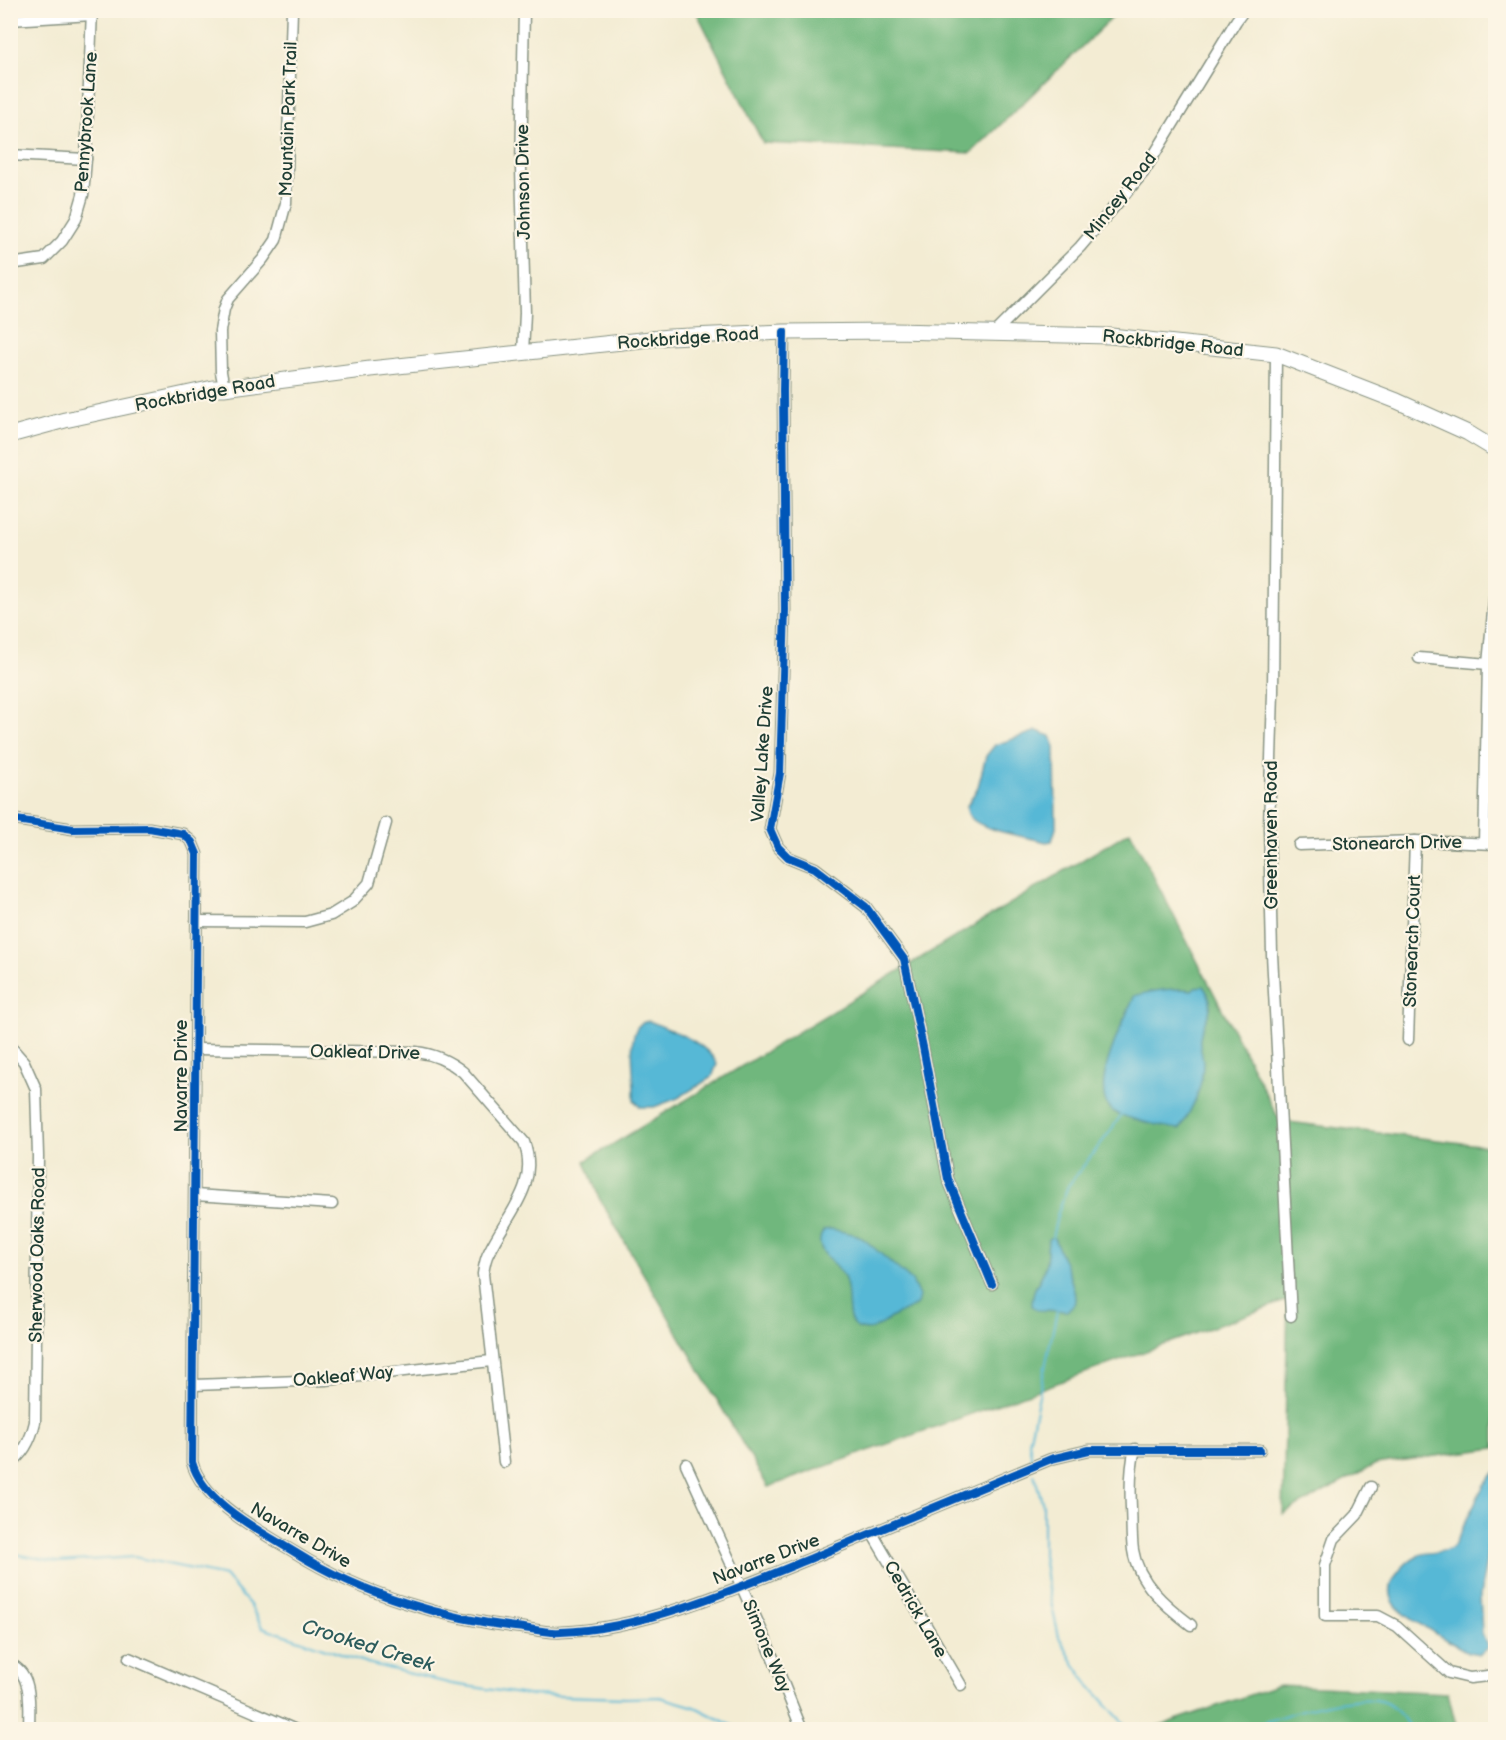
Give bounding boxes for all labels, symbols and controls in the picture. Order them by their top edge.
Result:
street label: Mountain Park Trail [275,41,302,197]
street label: Pennybrook Lane [71,51,102,193]
street label: Johnson Drive [512,124,535,240]
street label: Mincey Road [1080,148,1161,244]
street label: Rockbridge Road [616,323,760,354]
street label: Rockbridge Road [1101,326,1245,361]
street label: Rockbridge Road [133,371,277,416]
street label: Valley Lake Drive [747,685,778,823]
street label: Greenhaven Road [1261,761,1282,909]
street label: Stonearch Drive [1332,832,1462,855]
street label: Stonearch Court [1400,874,1425,1008]
street label: Navarre Drive [171,1019,192,1132]
street label: Oakleaf Drive [310,1041,420,1064]
street label: Sherwood Oaks Road [25,1167,50,1343]
street label: Oakleaf Way [292,1362,395,1391]
street label: Navarre Drive [247,1498,355,1573]
street label: Navarre Drive [710,1529,823,1589]
street label: Cedrick Lane [879,1557,952,1662]
street label: Simone Way [738,1597,796,1697]
water label: Crooked Creek [299,1614,438,1678]

